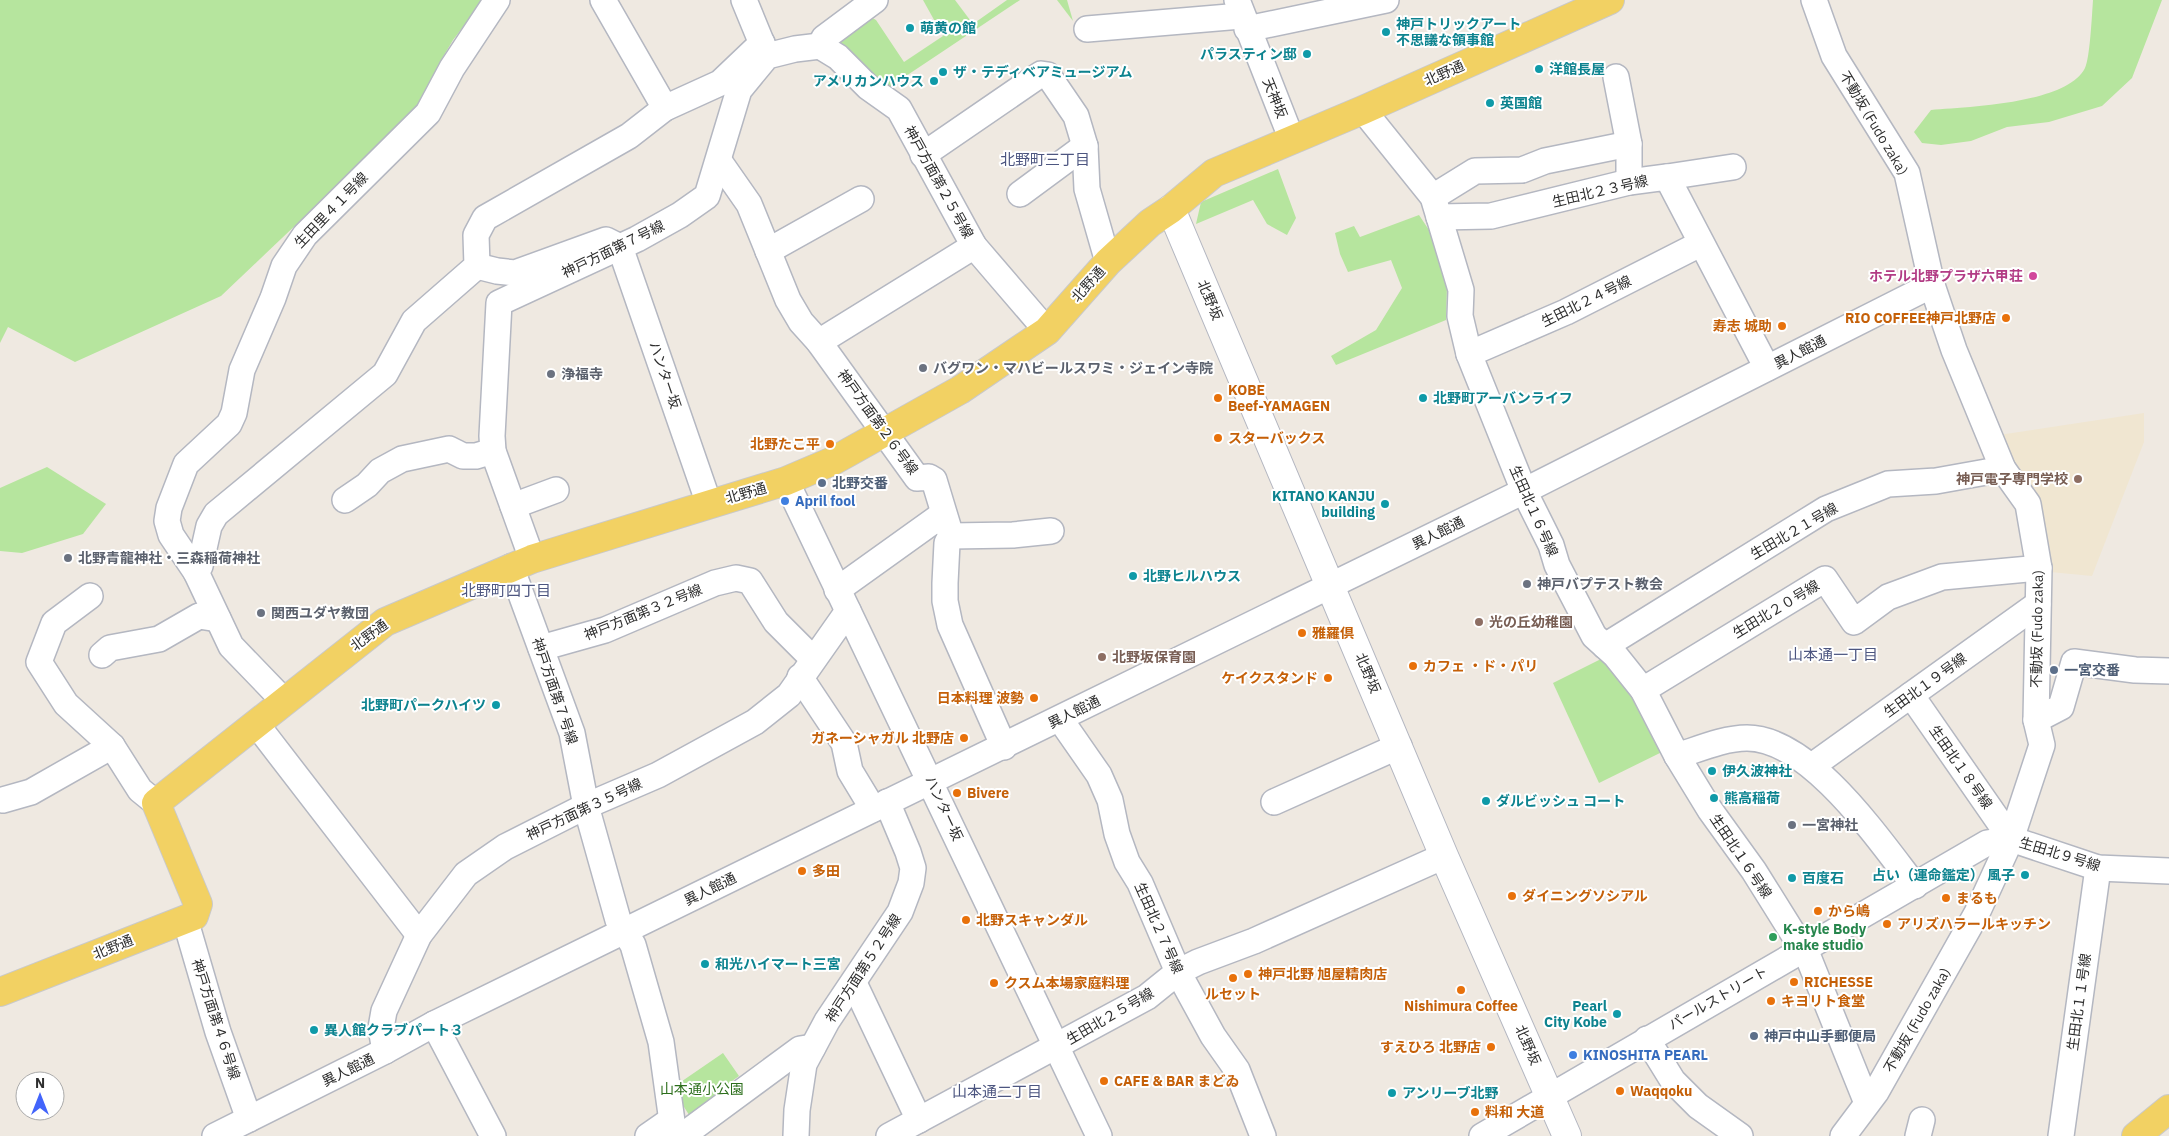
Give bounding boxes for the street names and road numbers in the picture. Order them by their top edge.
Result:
street label: 北野通 [1421,56,1467,90]
street label: 不動坂 (Fudo zaka) [1836,68,1912,178]
street label: 天神坂 [1259,75,1291,121]
street label: 神戸方面第２５号線 [901,123,977,241]
street label: 生田里４１号線 [290,169,372,251]
street label: 生田北２３号線 [1550,171,1650,211]
street label: 神戸方面第７号線 [559,216,667,282]
street label: 北野通 [1067,262,1109,306]
street label: 生田北２４号線 [1538,271,1634,331]
street label: 北野坂 [1194,277,1226,323]
street label: 異人館通 [1771,331,1829,373]
street label: ハンター坂 [645,339,685,411]
street label: 神戸方面第２６号線 [834,366,922,478]
street label: 生田北１６号線 [1506,463,1562,559]
street label: 北野通 [723,479,769,507]
street label: 生田北２１号線 [1747,499,1841,563]
street label: 異人館通 [1409,513,1467,553]
street label: 不動坂 (Fudo zaka) [2027,570,2047,688]
street label: 生田北２０号線 [1729,576,1823,642]
street label: 神戸方面第３２号線 [581,580,705,644]
street label: 北野通 [347,615,391,655]
street label: 神戸方面第７号線 [528,635,582,747]
street label: 生田北１９号線 [1880,649,1970,721]
street label: 北野坂 [1352,650,1384,696]
street label: 異人館通 [1045,692,1103,732]
street label: 生田北１８号線 [1926,722,1996,812]
street label: ハンター坂 [921,772,967,844]
street label: 神戸方面第３５号線 [523,774,645,844]
street label: 生田北１６号線 [1706,810,1776,902]
street label: 生田北９号線 [2017,833,2103,875]
street label: 異人館通 [681,869,739,909]
street label: 生田北２７号線 [1131,880,1187,976]
street label: 神戸方面第５２号線 [821,910,905,1026]
street label: 北野通 [90,931,136,963]
street label: 生田北１１号線 [2063,952,2095,1052]
street label: 神戸方面第４６号線 [188,956,244,1082]
street label: パールストリート [1665,962,1771,1034]
street label: 不動坂 (Fudo zaka) [1880,964,1954,1076]
street label: 生田北２５号線 [1063,984,1157,1048]
street label: 北野坂 [1511,1022,1545,1068]
street label: 異人館通 [319,1050,377,1090]

